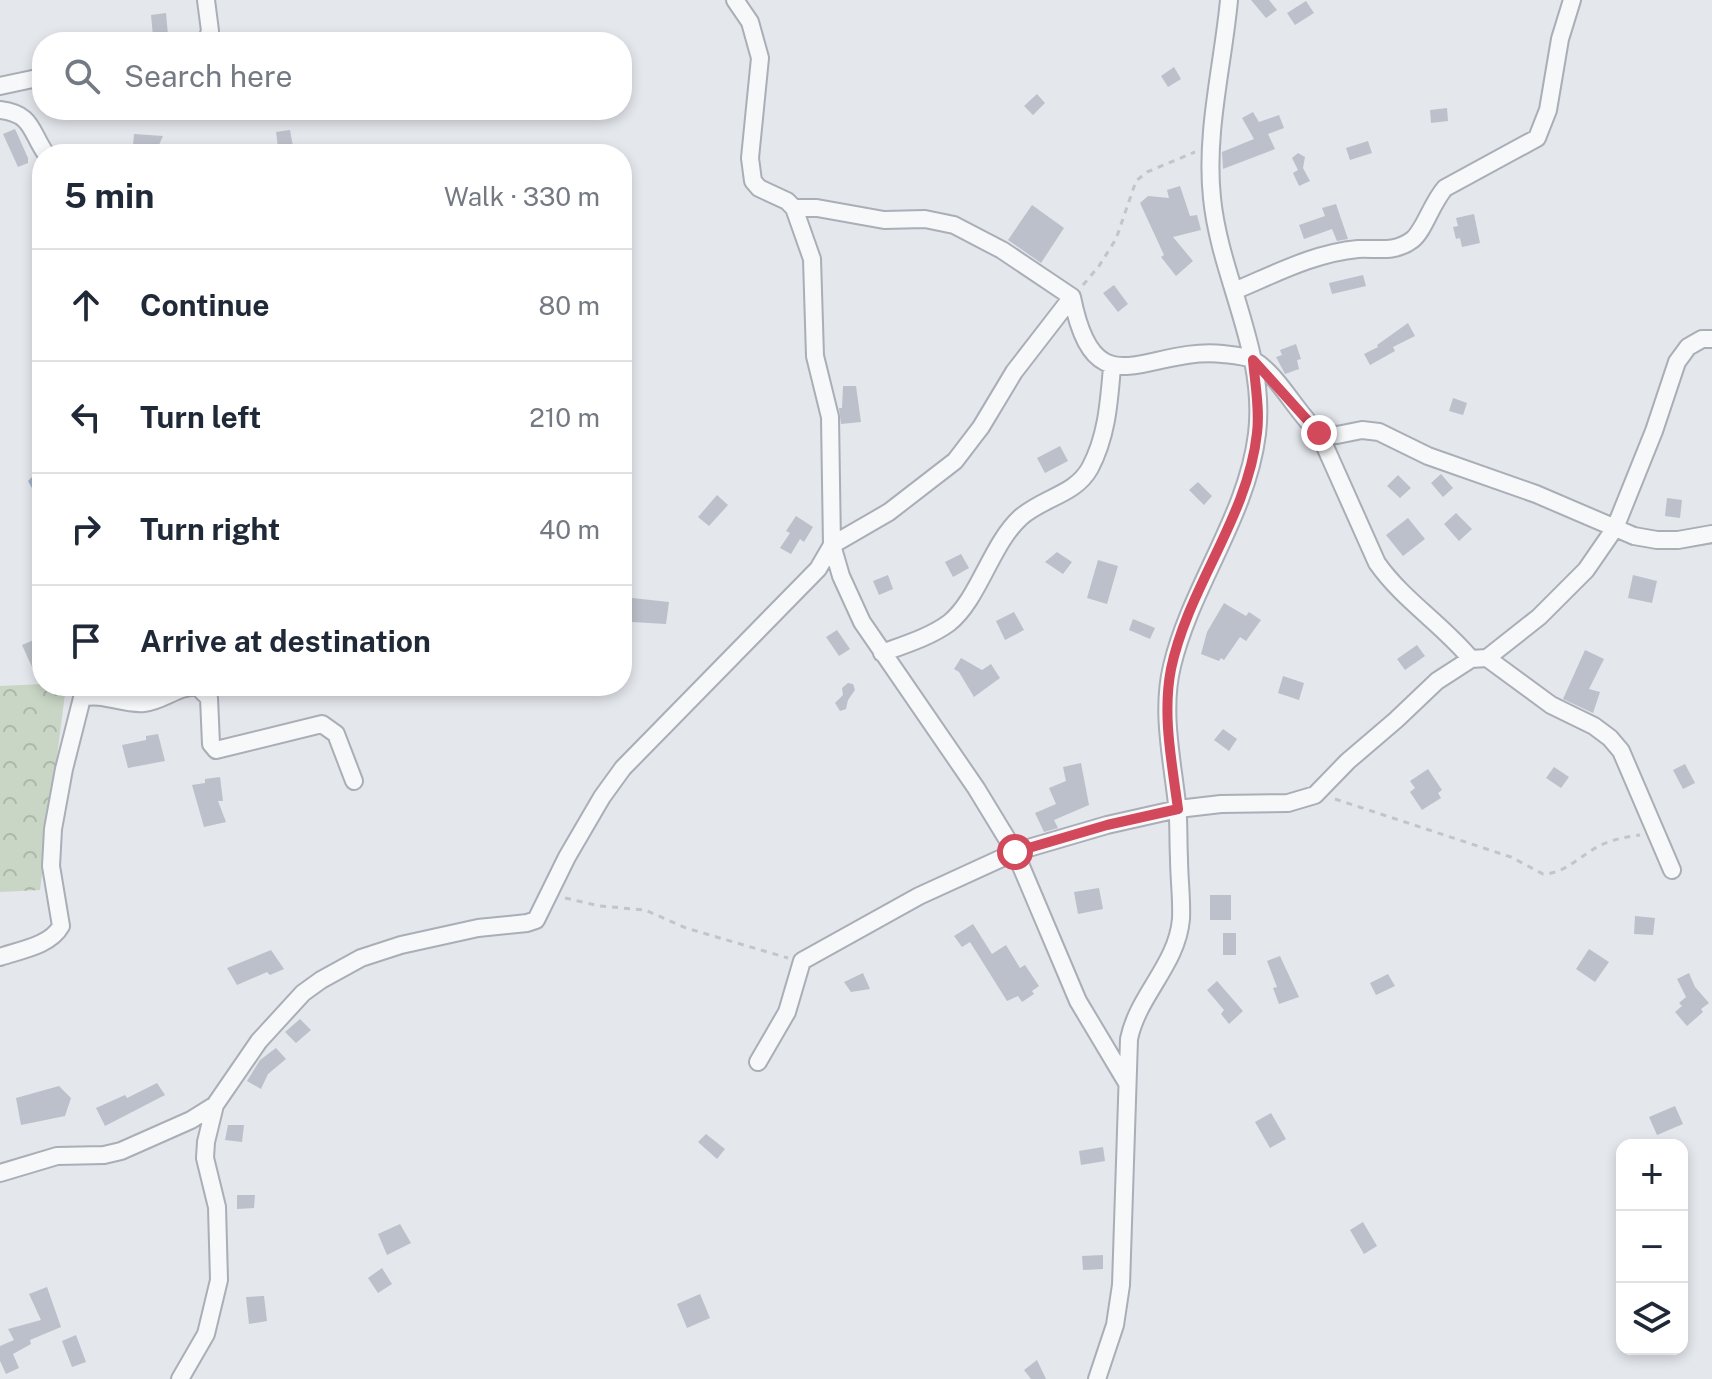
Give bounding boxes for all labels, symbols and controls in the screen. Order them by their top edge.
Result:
search box [32,32,632,120]
icon: search [60,54,104,98]
text: Search here [124,58,292,94]
text: 5 min [64,176,154,216]
text: Walk · 330 m [444,181,600,212]
icon: ahead [64,283,108,327]
text: Continue [140,287,270,323]
text: 80 m [539,290,600,321]
icon: left [64,395,108,439]
text: Turn left [140,399,261,435]
text: 210 m [529,402,600,433]
route end [1301,415,1337,451]
icon: right [64,507,108,551]
text: Turn right [140,511,280,547]
text: 40 m [539,514,600,545]
icon: arrive [64,619,108,663]
text: Arrive at destination [140,623,431,659]
route start [997,834,1033,870]
map controls [1616,1139,1688,1355]
button: + [1616,1139,1688,1211]
button: − [1616,1211,1688,1283]
button: layers [1616,1283,1688,1355]

